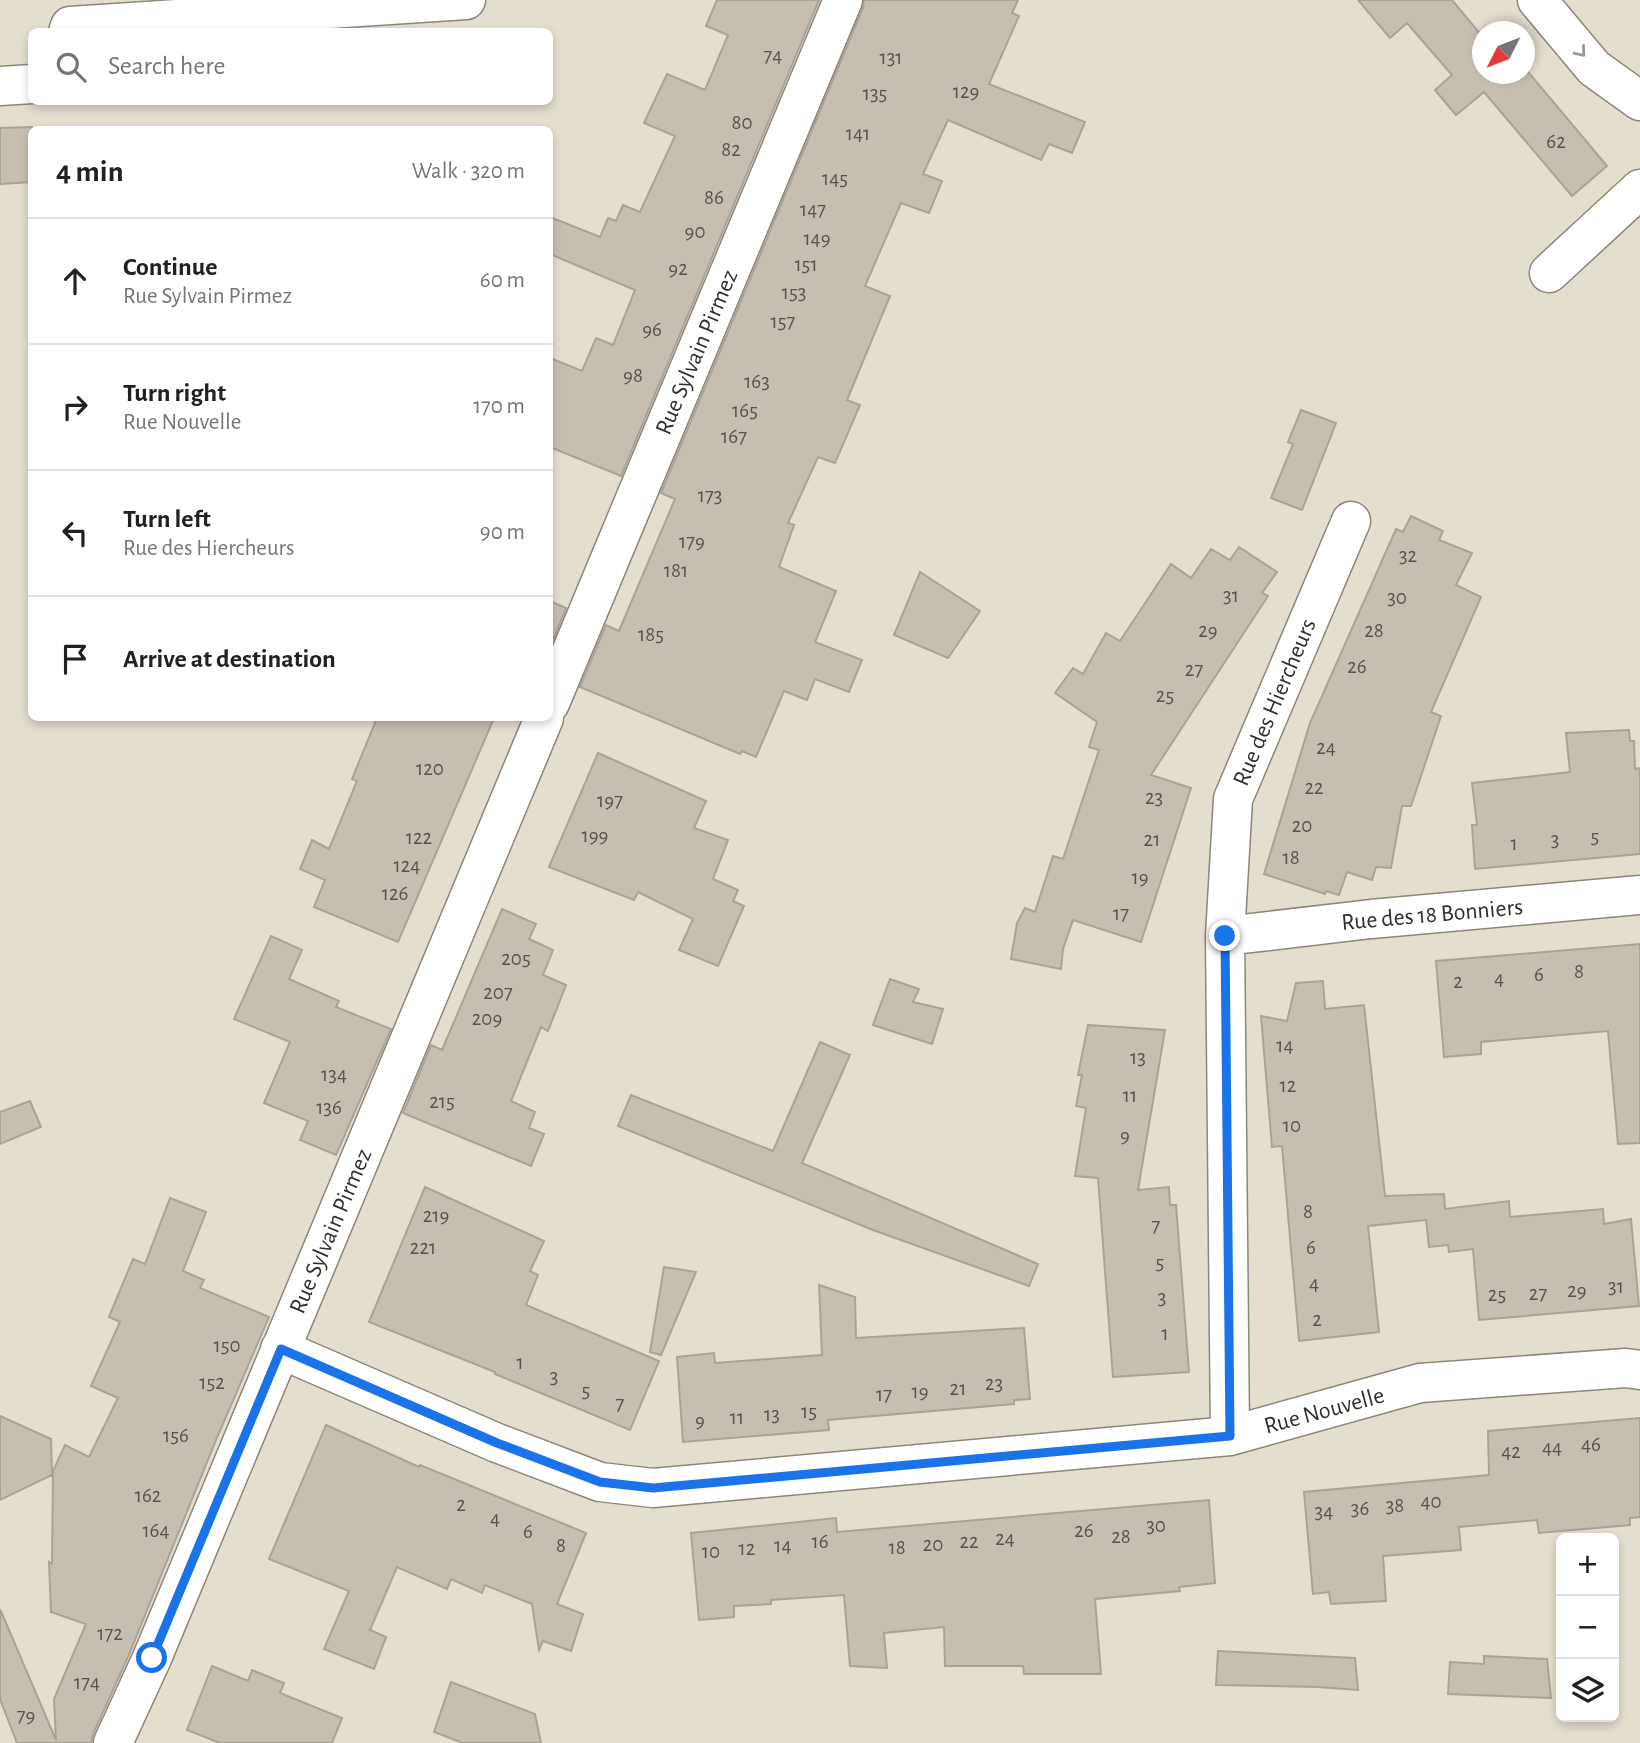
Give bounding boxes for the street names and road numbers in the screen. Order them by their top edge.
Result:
street label: Rue Sylvain Pirmez [651,266,742,438]
street label: Rue des Hiercheurs [1229,615,1321,789]
street label: Rue des 18 Bonniers [1340,895,1524,935]
street label: Rue Sylvain Pirmez [285,1145,376,1317]
street label: Rue Nouvelle [1261,1383,1387,1439]

